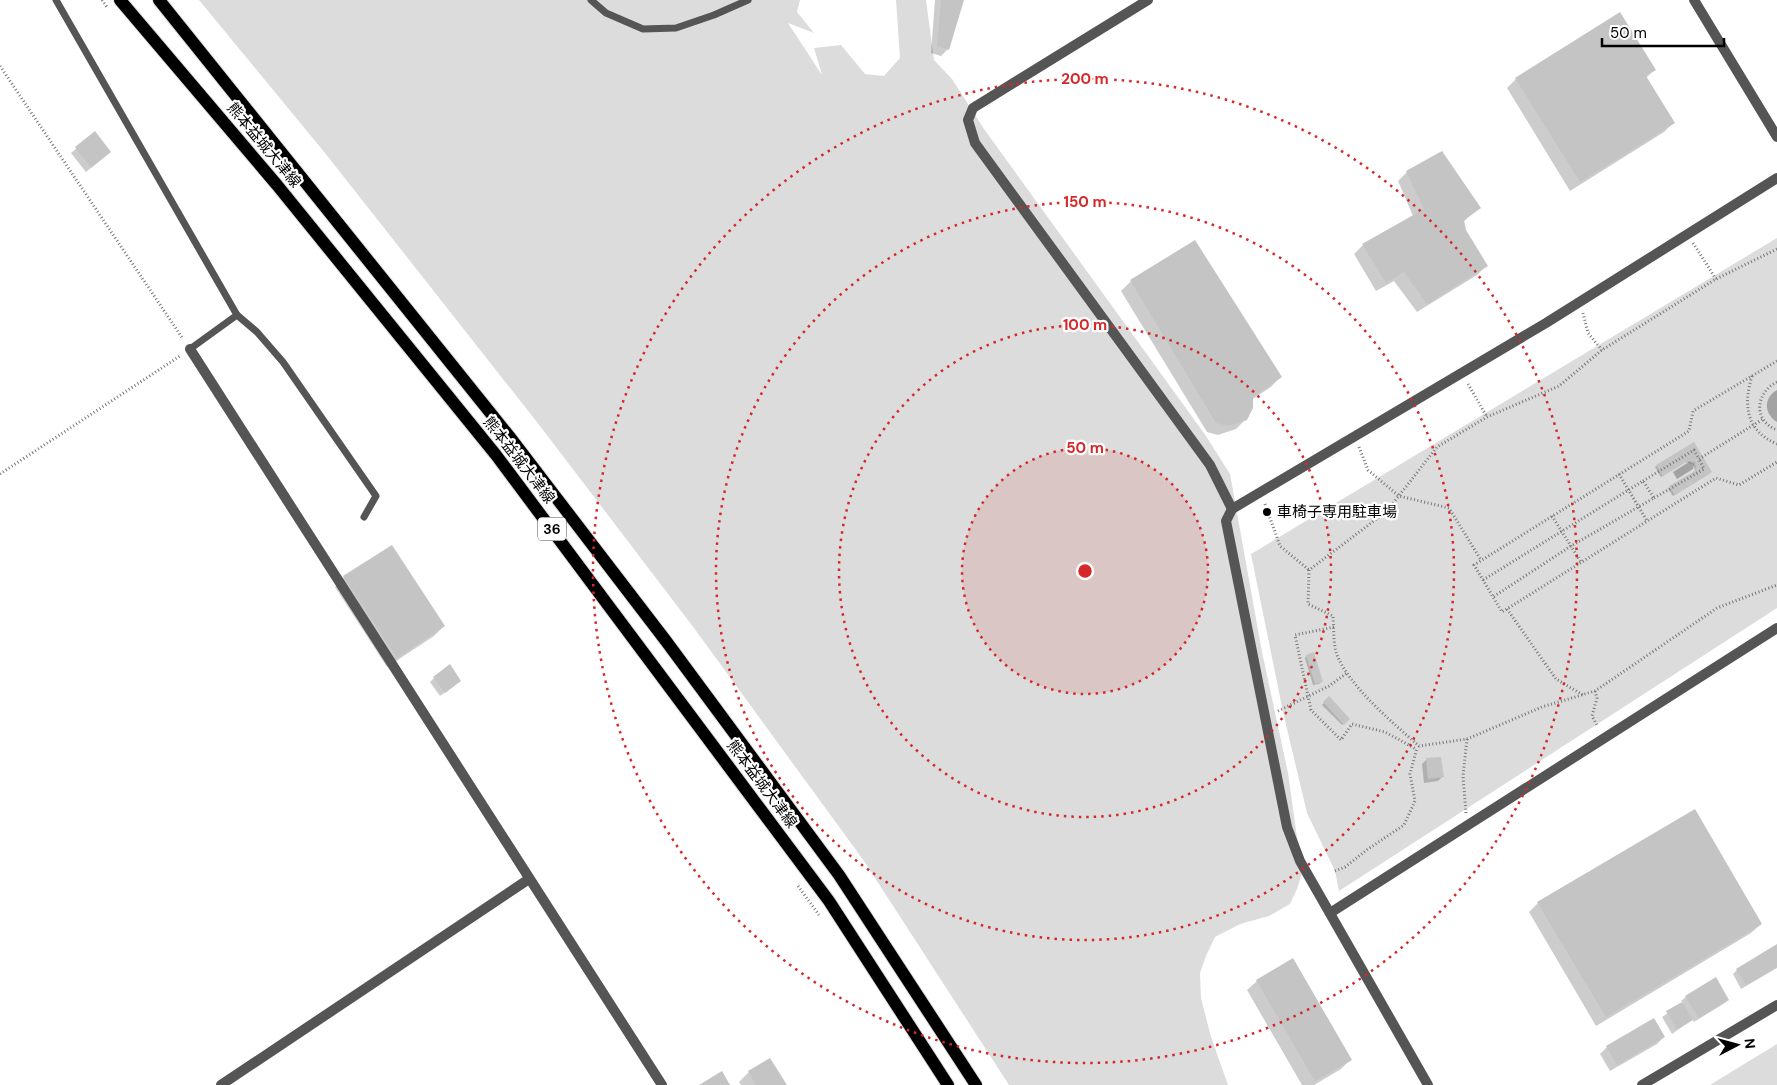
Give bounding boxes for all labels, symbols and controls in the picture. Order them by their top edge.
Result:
scale bar [1602,15,1724,47]
text: 50 m [1610,23,1647,43]
text: 200 m [1061,69,1109,89]
street label: 熊本益城大津線 [223,98,305,192]
text: 150 m [1064,192,1107,212]
text: 100 m [1063,315,1107,335]
street label: 熊本益城大津線 [479,412,559,508]
text: 50 m [1066,438,1104,458]
place label: 車椅子専用駐車場 [1277,502,1397,522]
marker: 車椅子専用駐車場 [1261,506,1273,518]
road number: 36 [538,518,566,540]
centre of rings [1076,562,1094,580]
street label: 熊本益城大津線 [722,736,802,832]
north arrow [1712,1020,1762,1070]
text: N [1740,1038,1759,1050]

